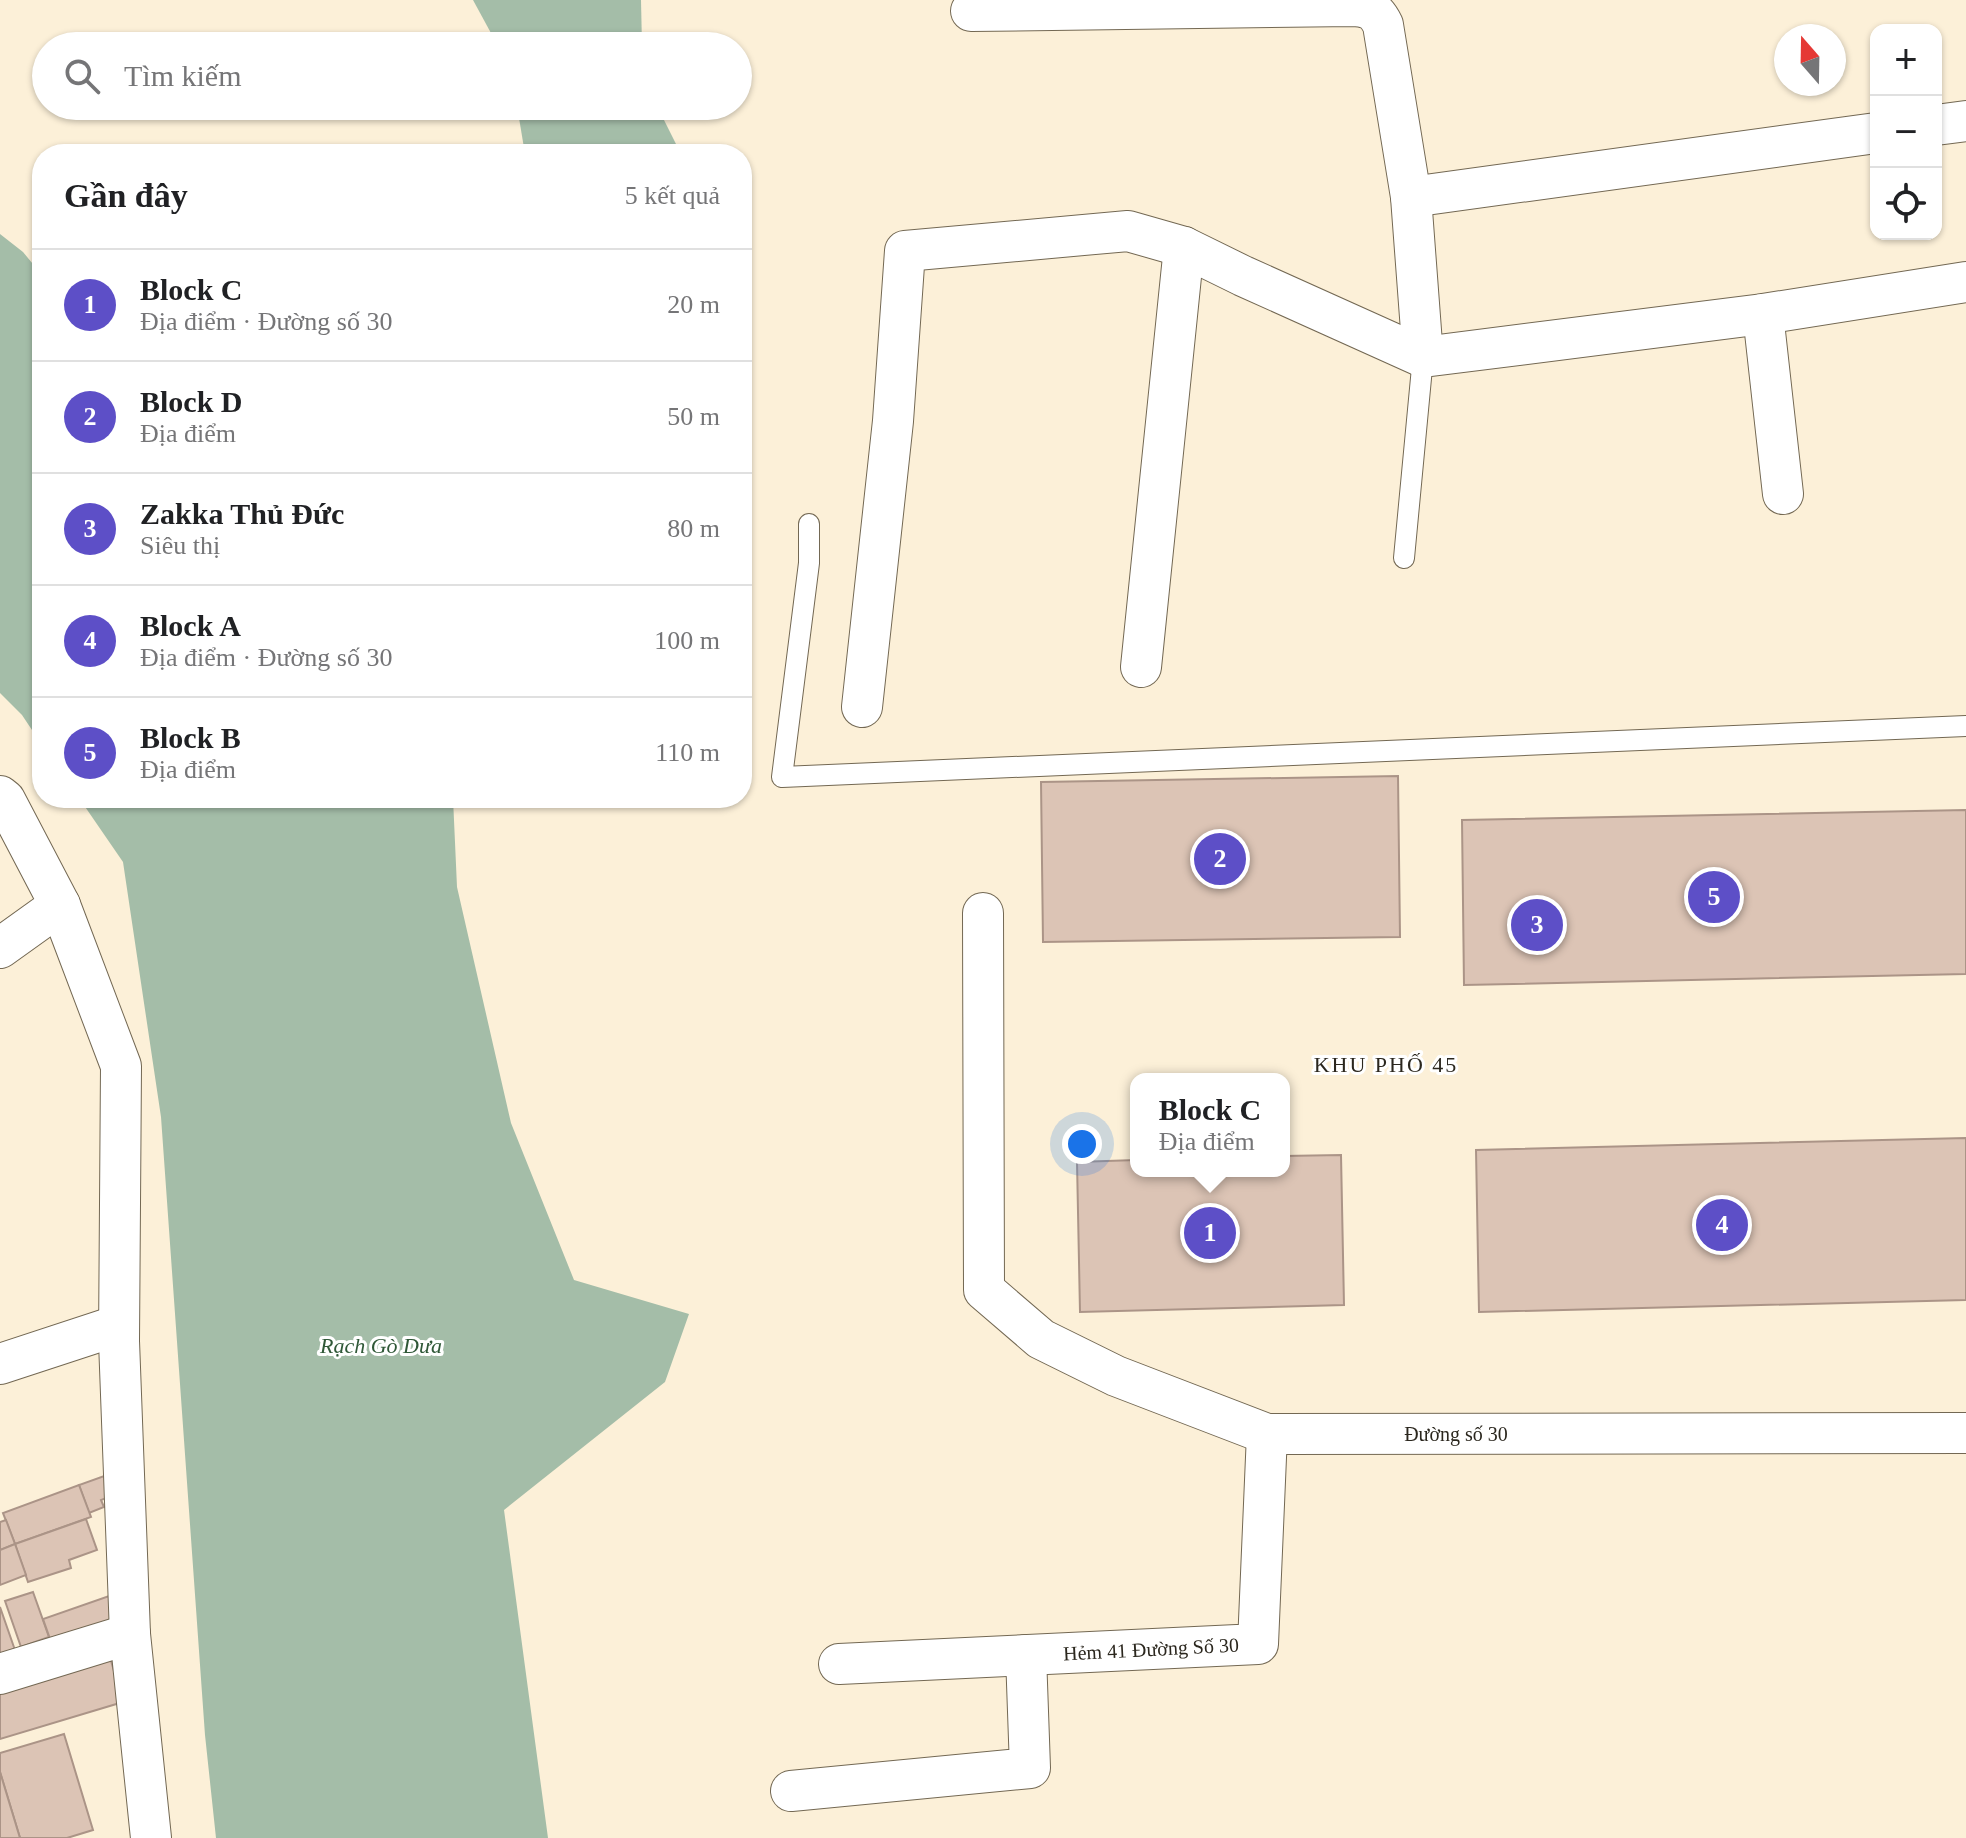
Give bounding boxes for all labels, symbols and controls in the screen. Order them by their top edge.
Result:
north arrow [1774,24,1846,96]
map controls [1870,24,1942,240]
button: + [1870,24,1942,96]
search box [32,32,752,120]
icon: search [60,54,104,98]
text: Tìm kiếm [124,59,241,92]
button: − [1870,96,1942,168]
button: locate [1870,168,1942,240]
text: Gần đây [64,177,188,214]
text: 5 kết quả [625,181,720,210]
text: Block C [140,273,243,306]
text: 1 [84,290,97,319]
text: 20 m [667,290,720,319]
text: Địa điểm · Đường số 30 [140,307,392,336]
text: Block D [140,385,243,418]
text: 2 [84,402,97,431]
text: 50 m [667,402,720,431]
text: Địa điểm [140,419,236,448]
text: Zakka Thủ Đức [140,497,344,530]
text: 3 [84,514,97,543]
text: 80 m [667,514,720,543]
text: Siêu thị [140,531,220,560]
text: Block A [140,609,241,642]
text: 4 [84,626,97,655]
text: 100 m [654,626,720,655]
text: Địa điểm · Đường số 30 [140,643,392,672]
text: Block B [140,721,241,754]
text: 5 [84,738,97,767]
text: 110 m [655,738,720,767]
text: Địa điểm [140,755,236,784]
pin: 2 [1194,829,1246,889]
pin: 5 [1688,867,1740,927]
pin: 3 [1511,895,1563,955]
district label: KHU PHỐ 45 [1314,1052,1458,1077]
popup [1130,1073,1290,1177]
text: Block C [1159,1093,1261,1126]
your location [1062,1124,1102,1164]
text: Địa điểm [1159,1127,1255,1156]
pin: 4 [1696,1195,1748,1255]
pin: 1 [1184,1203,1236,1263]
water label: Rạch Gò Dưa [319,1333,442,1358]
street label: Đường số 30 [1404,1423,1508,1446]
street label: Hẻm 41 Đường Số 30 [1063,1633,1239,1666]

